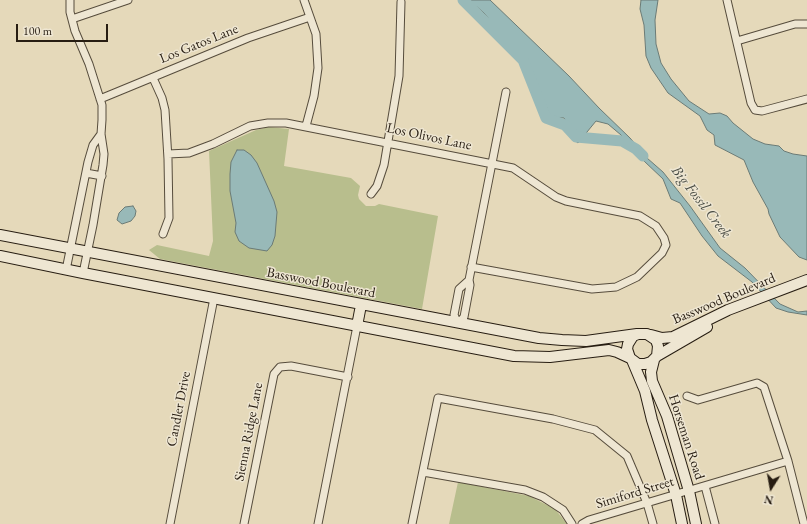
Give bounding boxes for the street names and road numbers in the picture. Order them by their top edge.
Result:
street label: Los Gatos Lane [157,21,241,67]
street label: Los Olivos Lane [385,120,473,154]
street label: Basswood Boulevard [265,264,377,302]
street label: Basswood Boulevard [670,270,778,328]
street label: Candler Drive [163,370,195,448]
street label: Sienna Ridge Lane [231,381,267,483]
street label: Horseman Road [664,392,708,482]
street label: Simiford Street [594,473,676,513]

